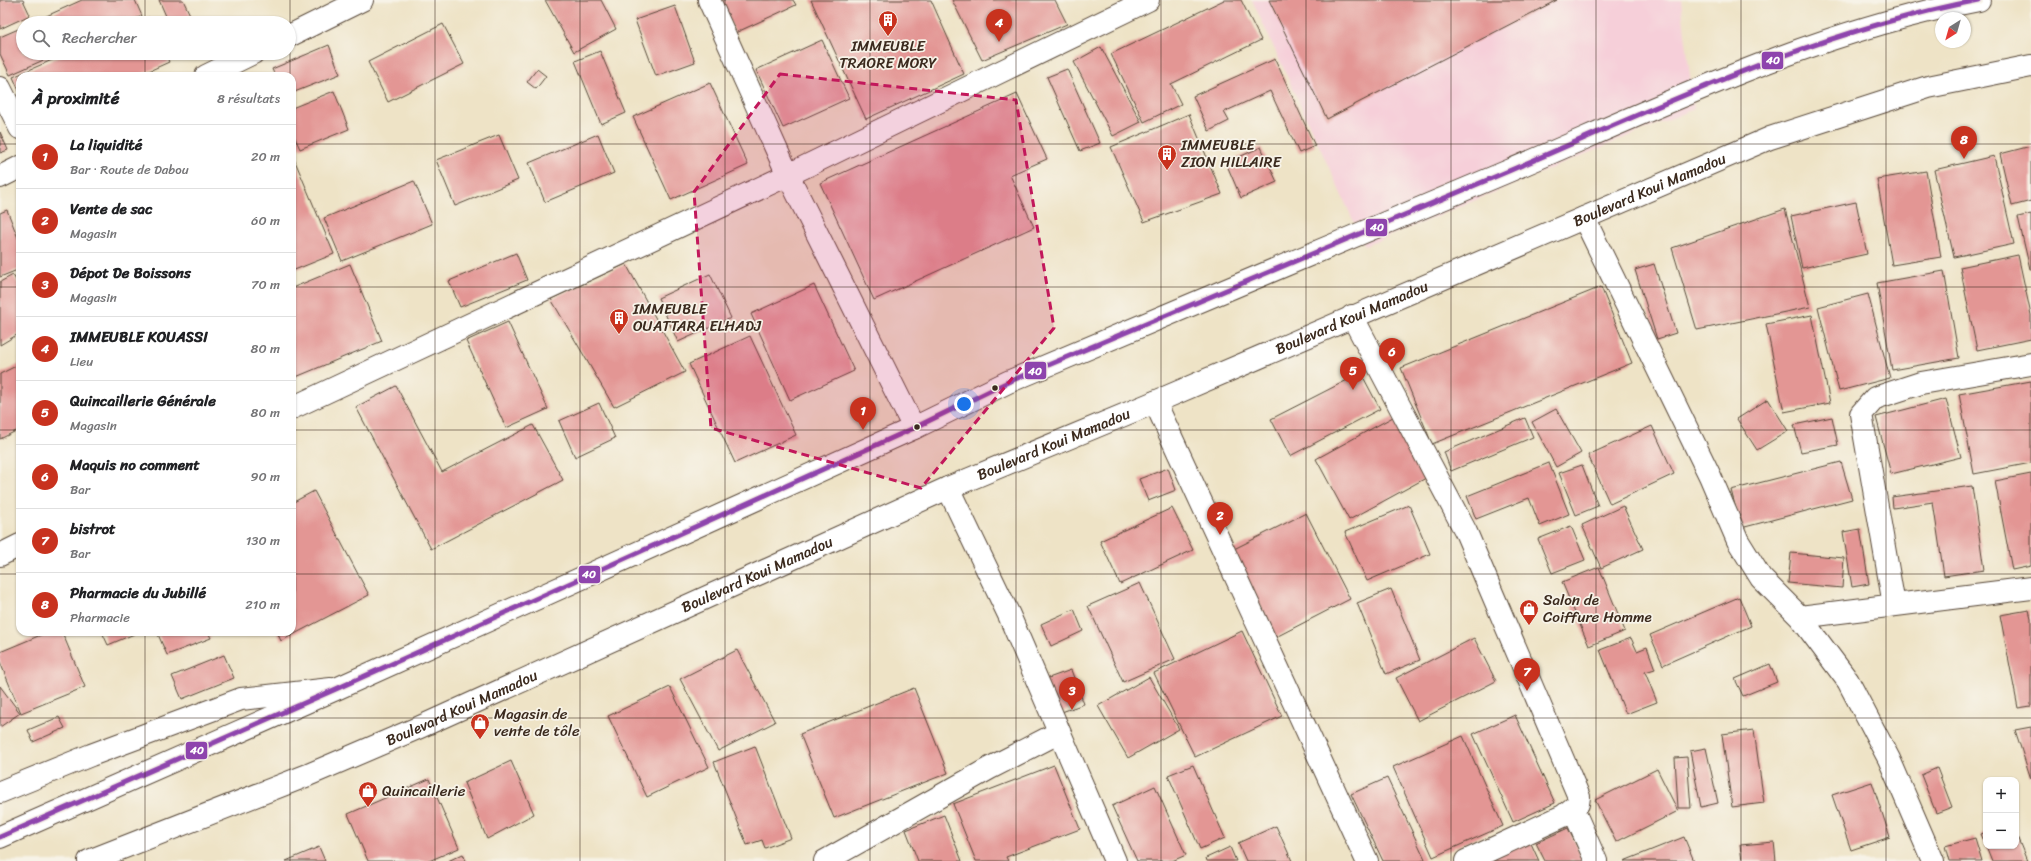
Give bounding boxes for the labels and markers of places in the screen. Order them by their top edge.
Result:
building icon: IMMEUBLE TRAORE MORY [877,9,899,37]
pin: 4 [986,9,1012,42]
place label: IMMEUBLE TRAORE MORY [839,33,937,76]
pin: 8 [1951,126,1977,159]
place label: IMMEUBLE ZION HILLAIRE [1180,132,1283,175]
building icon: IMMEUBLE ZION HILLAIRE [1156,143,1178,171]
place label: IMMEUBLE OUATTARA ELHADJ [632,296,762,339]
building icon: IMMEUBLE OUATTARA ELHADJ [608,307,630,335]
pin: 6 [1379,338,1405,371]
pin: 5 [1340,357,1366,390]
unlabelled marker [990,383,1000,393]
pin: 1 [850,397,876,430]
unlabelled marker [912,422,922,432]
pin: 2 [1207,502,1233,535]
place label: Salon de Coiffure Homme [1543,587,1652,630]
shop icon: Salon de Coiffure Homme [1518,598,1540,626]
pin: 7 [1514,658,1540,691]
pin: 3 [1059,677,1085,710]
place label: Magasin de vente de tôle [494,701,580,744]
shop icon: Magasin de vente de tôle [469,712,491,740]
place label: Quincaillerie [382,778,466,804]
shop icon: Quincaillerie [357,780,379,808]

